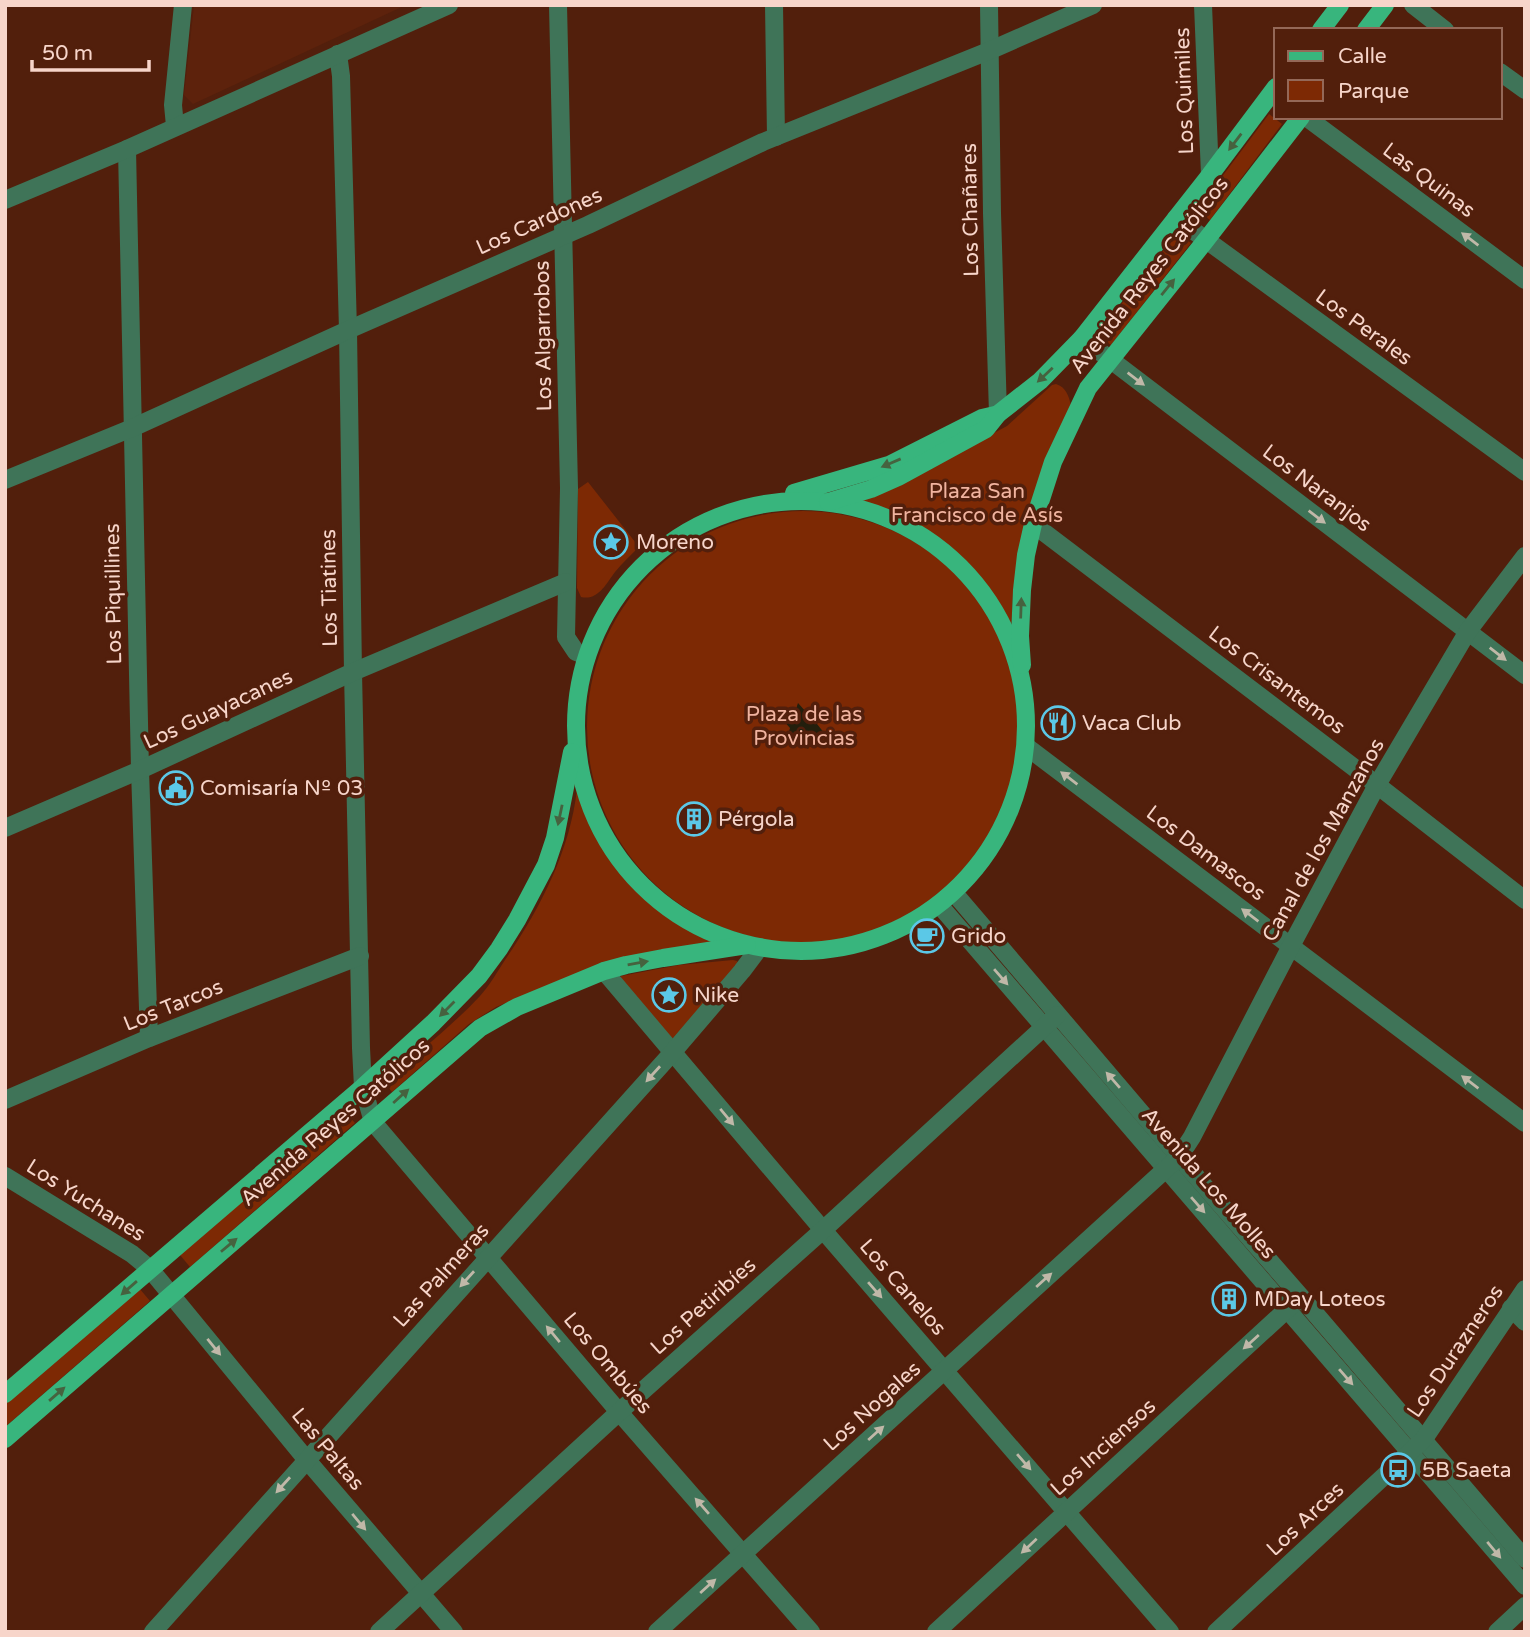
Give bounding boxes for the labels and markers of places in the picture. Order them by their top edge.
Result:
place icon: Moreno [592,523,630,561]
place label: Moreno [636,530,714,555]
restaurant icon: Vaca Club [1039,704,1077,742]
place label: Vaca Club [1082,711,1182,736]
public building icon: Comisaría Nº 03 [157,769,195,807]
place label: Comisaría Nº 03 [200,776,363,801]
building icon: Pérgola [675,800,713,838]
place label: Pérgola [718,807,794,832]
cafe icon: Grido [908,917,946,955]
place label: Grido [951,924,1006,949]
place icon: Nike [650,976,688,1014]
place label: Nike [694,983,739,1008]
building icon: MDay Loteos [1210,1280,1248,1318]
place label: MDay Loteos [1254,1287,1386,1312]
bus stop icon: 5B Saeta [1379,1451,1417,1489]
place label: 5B Saeta [1422,1458,1512,1483]

